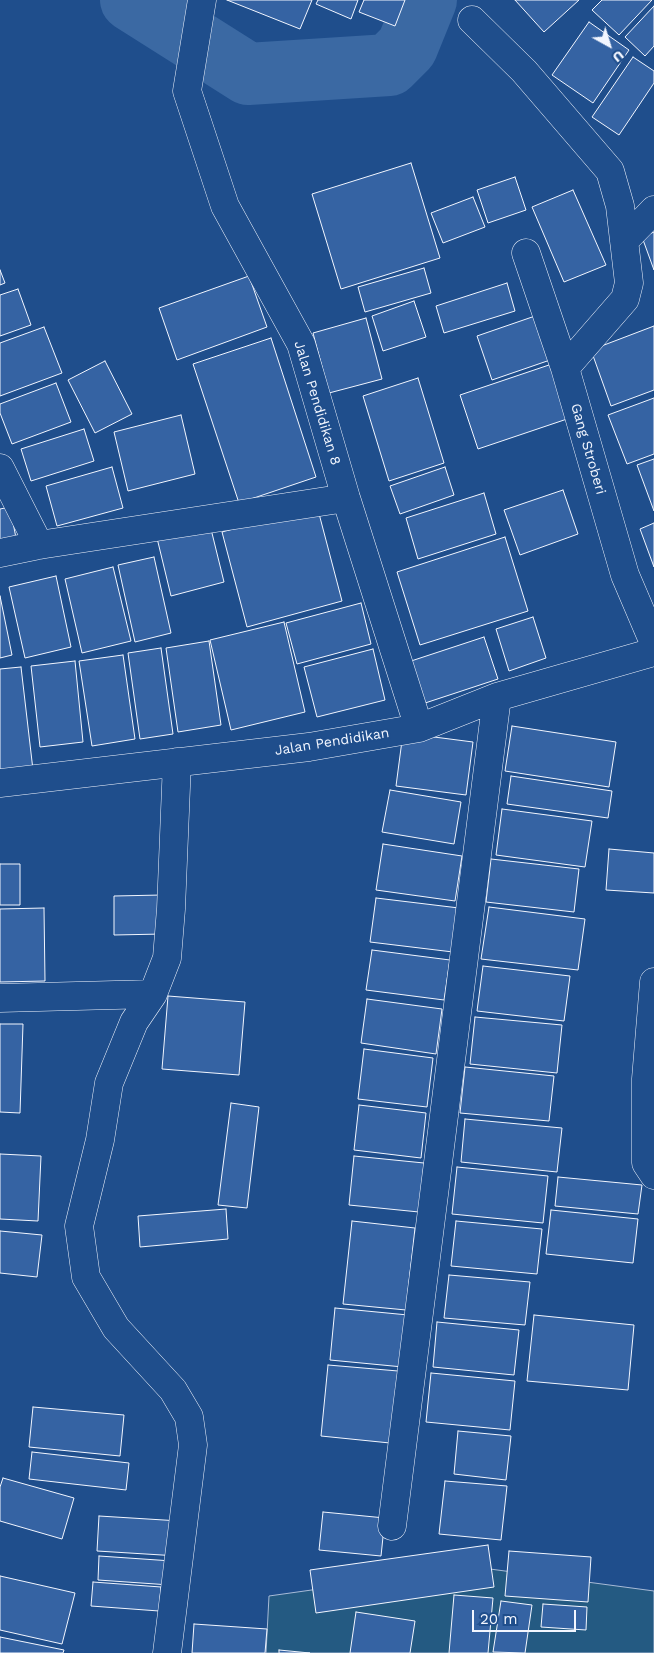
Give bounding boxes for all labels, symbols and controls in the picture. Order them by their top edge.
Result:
north arrow [584,20,634,70]
text: U [610,47,627,66]
street label: Jalan Pendidikan 8 [290,339,344,467]
street label: Gang Stroberi [567,402,609,496]
street label: Jalan Pendidikan [274,725,390,759]
scale bar [474,1600,578,1632]
text: 20 m [480,1610,518,1628]

